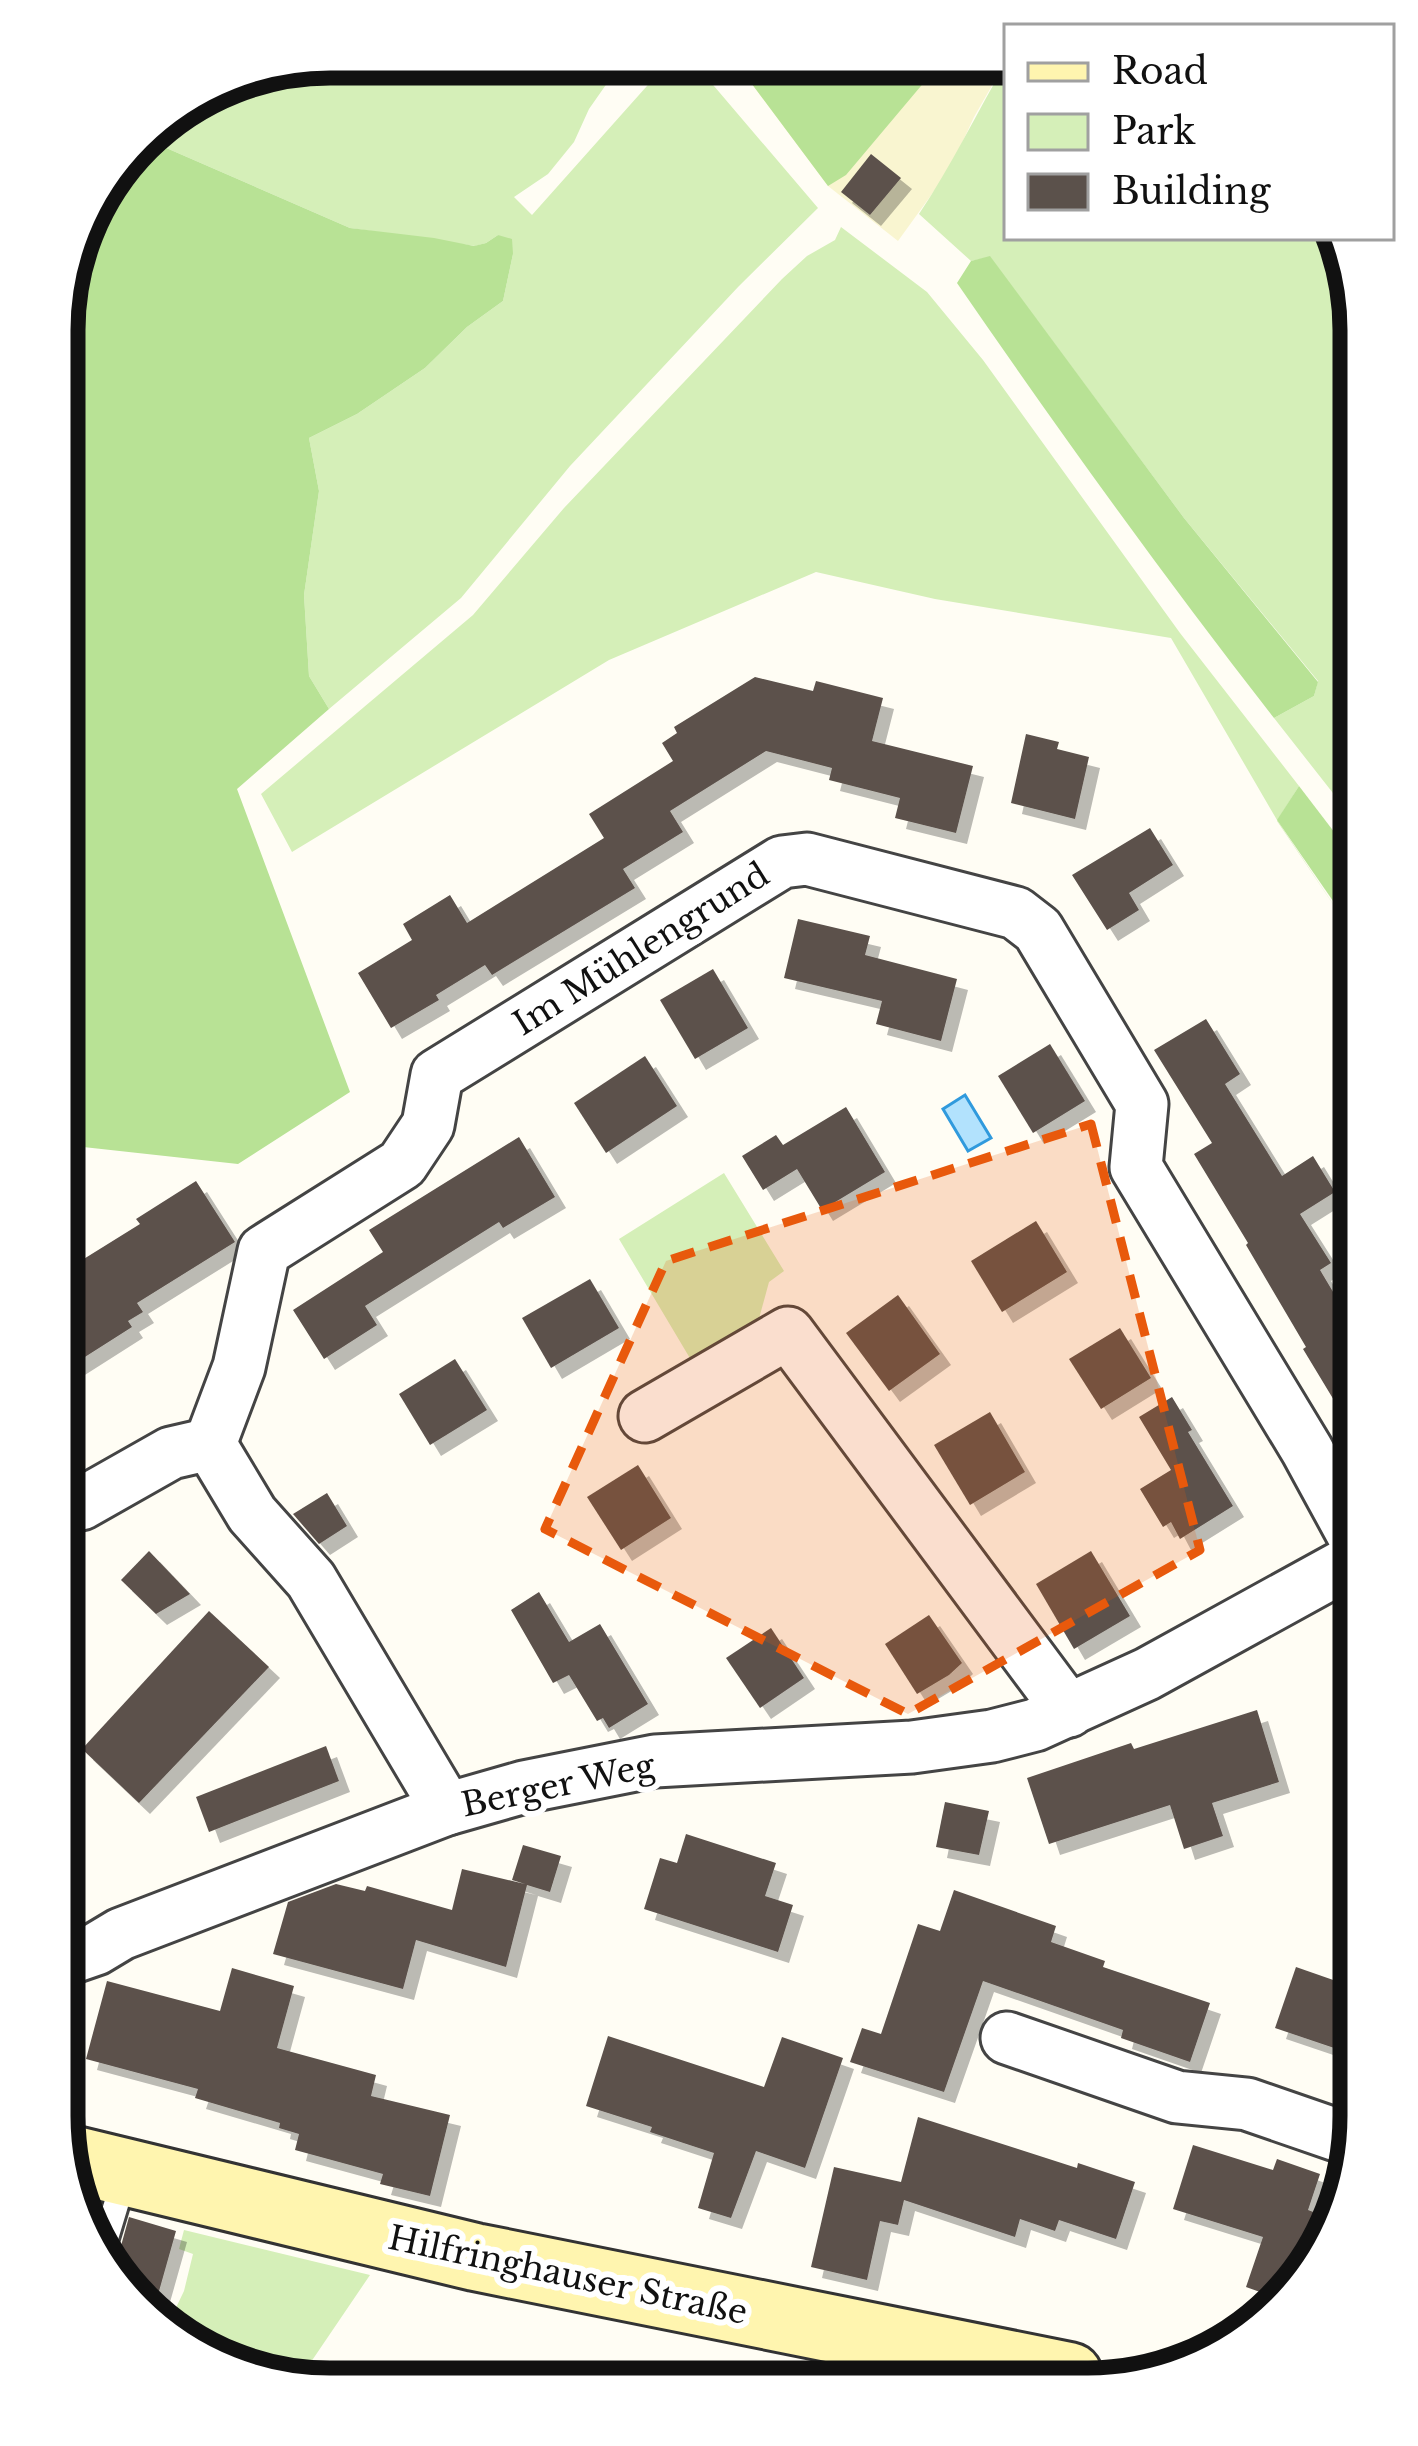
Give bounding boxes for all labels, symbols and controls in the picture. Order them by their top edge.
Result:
legend [1004,24,1394,240]
text: Road [1112,49,1208,94]
text: Park [1112,109,1196,154]
text: Building [1112,169,1271,214]
street label: Im Mühlengrund [506,854,776,1044]
street label: Berger Weg [458,1744,660,1825]
street label: Hilfringhauser Straße [385,2217,751,2333]

